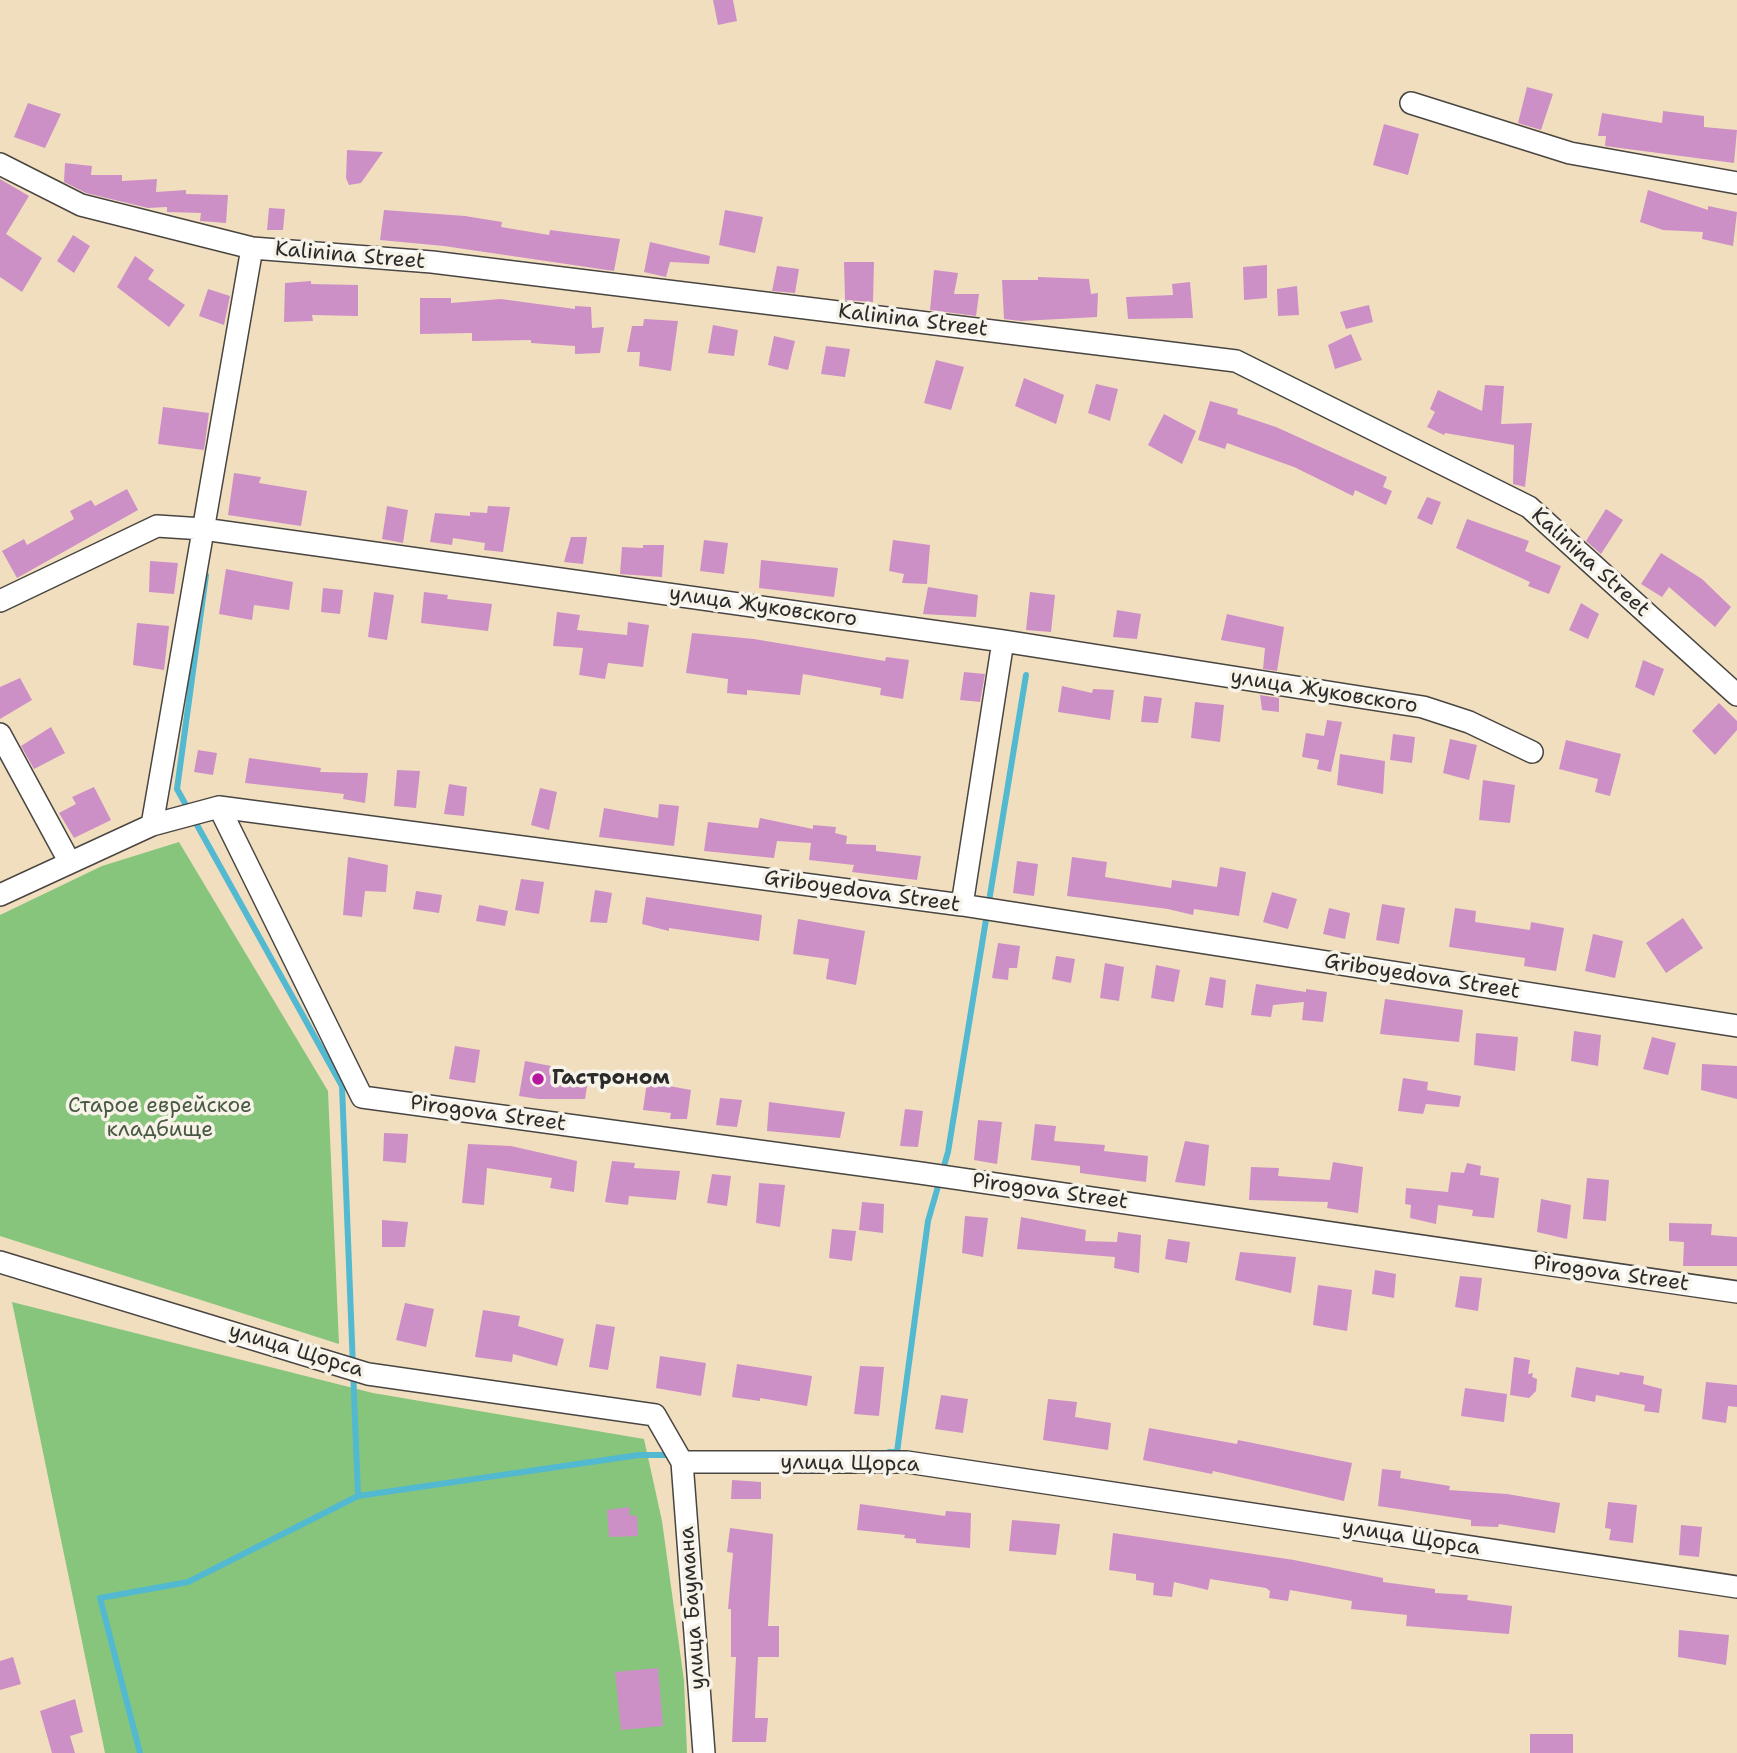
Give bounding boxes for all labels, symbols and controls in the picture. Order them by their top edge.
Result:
street label: Kalinina Street [274,237,426,275]
street label: Kalinina Street [837,299,989,343]
street label: Kalinina Street [1526,503,1654,623]
street label: улица Жуковского [667,581,859,633]
street label: улица Жуковского [1229,665,1419,719]
street label: Griboyedova Street [762,866,962,918]
street label: Griboyedova Street [1322,949,1522,1005]
place label: Гастроном [552,1066,670,1092]
marker: Гастроном [530,1071,546,1087]
street label: Pirogova Street [408,1091,568,1137]
park label: Старое еврейское кладбище [68,1094,252,1144]
street label: Pirogova Street [970,1169,1130,1215]
street label: Pirogova Street [1531,1251,1691,1297]
street label: улица Щорса [226,1319,366,1383]
street label: улица Щорса [780,1450,920,1478]
street label: улица Щорса [1340,1515,1482,1561]
street label: улица Баумана [675,1526,711,1690]

